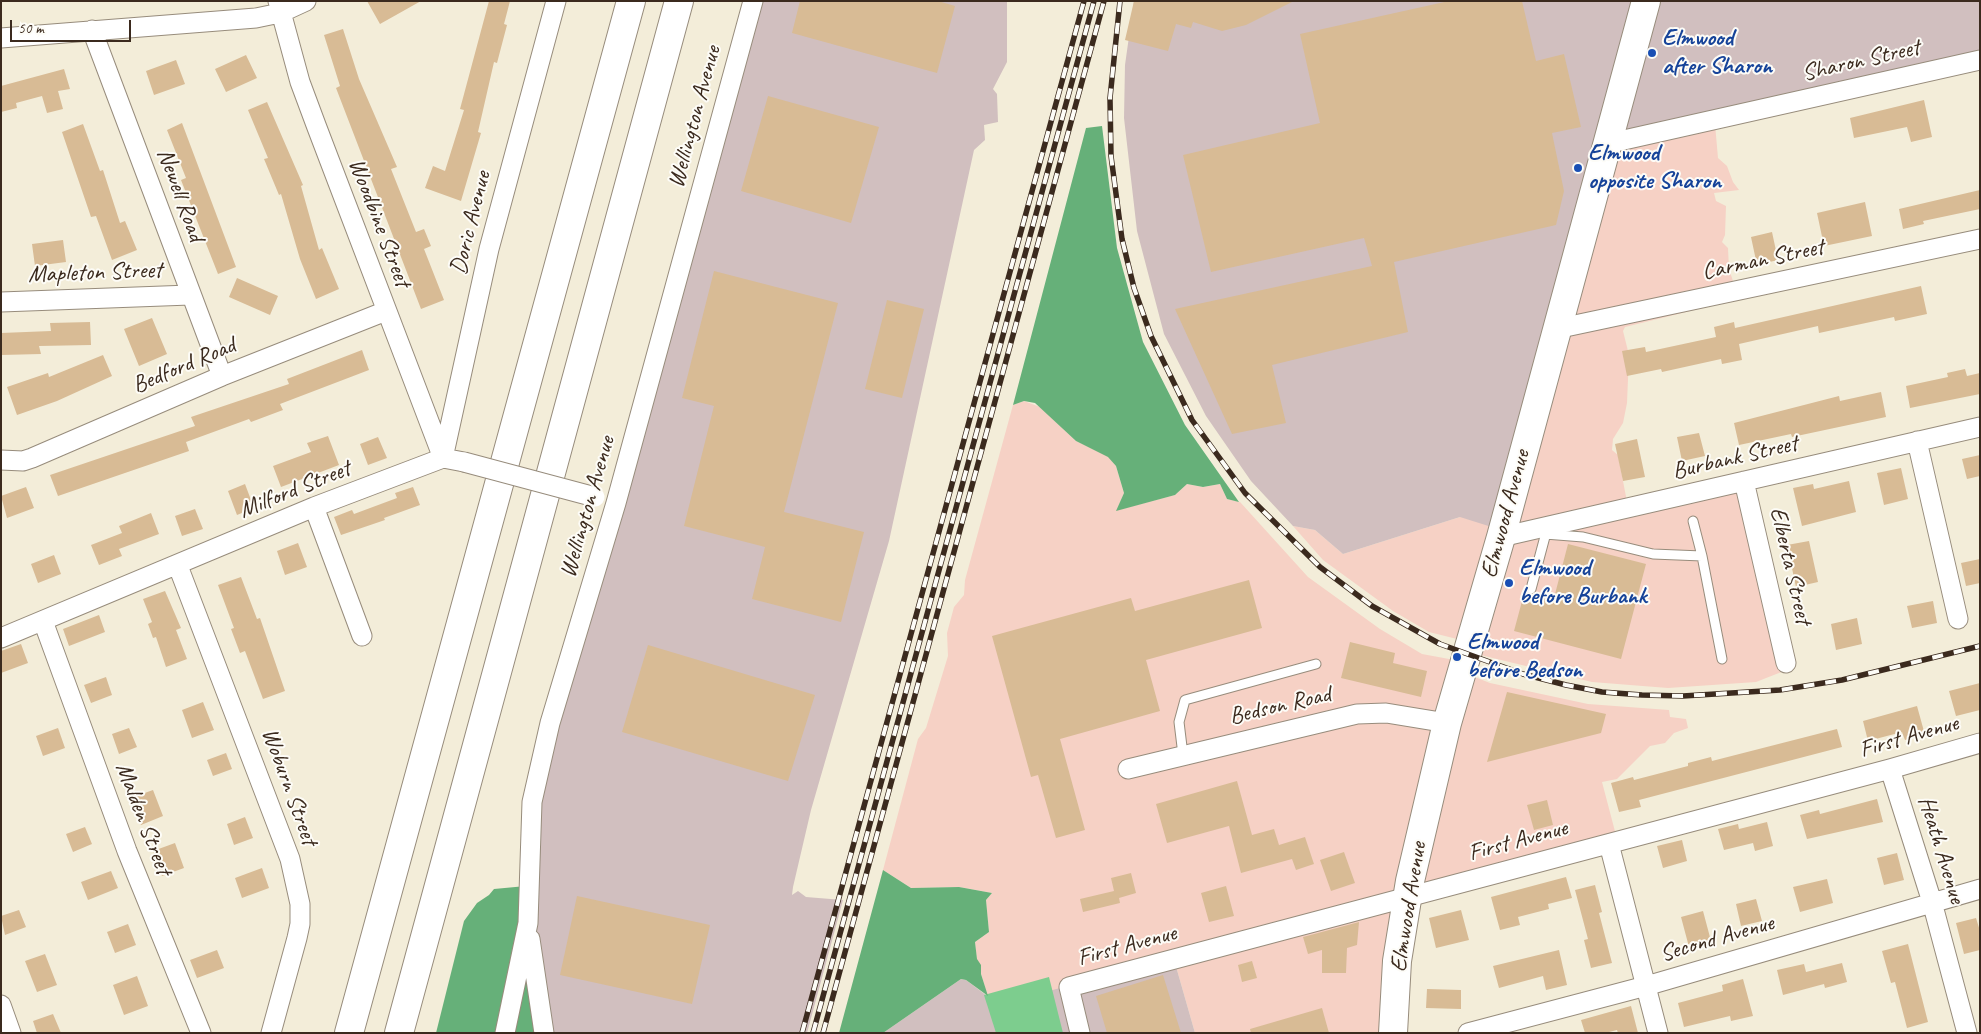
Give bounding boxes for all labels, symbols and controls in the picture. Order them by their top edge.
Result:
scale bar [12,10,134,42]
text: 50 m [18,19,44,38]
place label: Elmwood after Sharon [1662,25,1772,81]
street label: Sharon Street [1799,33,1923,89]
street label: Wellington Avenue [662,43,728,191]
marker: Elmwood after Sharon [1646,47,1658,59]
place label: Elmwood opposite Sharon [1588,140,1721,196]
street label: Newell Road [150,145,210,245]
street label: Woodbine Street [341,155,417,291]
marker: Elmwood opposite Sharon [1572,162,1584,174]
street label: Doric Avenue [444,169,498,277]
street label: Carman Street [1700,233,1826,287]
street label: Mapleton Street [28,256,162,290]
street label: Bedford Road [128,331,240,401]
street label: Burbank Street [1670,430,1800,486]
street label: Wellington Avenue [554,433,622,581]
street label: Elmwood Avenue [1475,447,1537,581]
street label: Milford Street [235,455,355,525]
street label: Elberta Street [1763,505,1817,627]
place label: Elmwood before Burbank [1519,555,1647,611]
marker: Elmwood before Burbank [1503,577,1515,589]
place label: Elmwood before Bedson [1467,629,1582,685]
marker: Elmwood before Bedson [1451,651,1463,663]
street label: Bedson Road [1227,680,1333,732]
street label: First Avenue [1856,709,1962,765]
street label: Woburn Street [255,724,323,850]
street label: Malden Street [108,759,178,879]
street label: Heath Avenue [1911,793,1971,907]
street label: First Avenue [1465,814,1571,868]
street label: Elmwood Avenue [1385,840,1433,974]
street label: Second Avenue [1657,909,1777,969]
street label: First Avenue [1074,919,1180,973]

